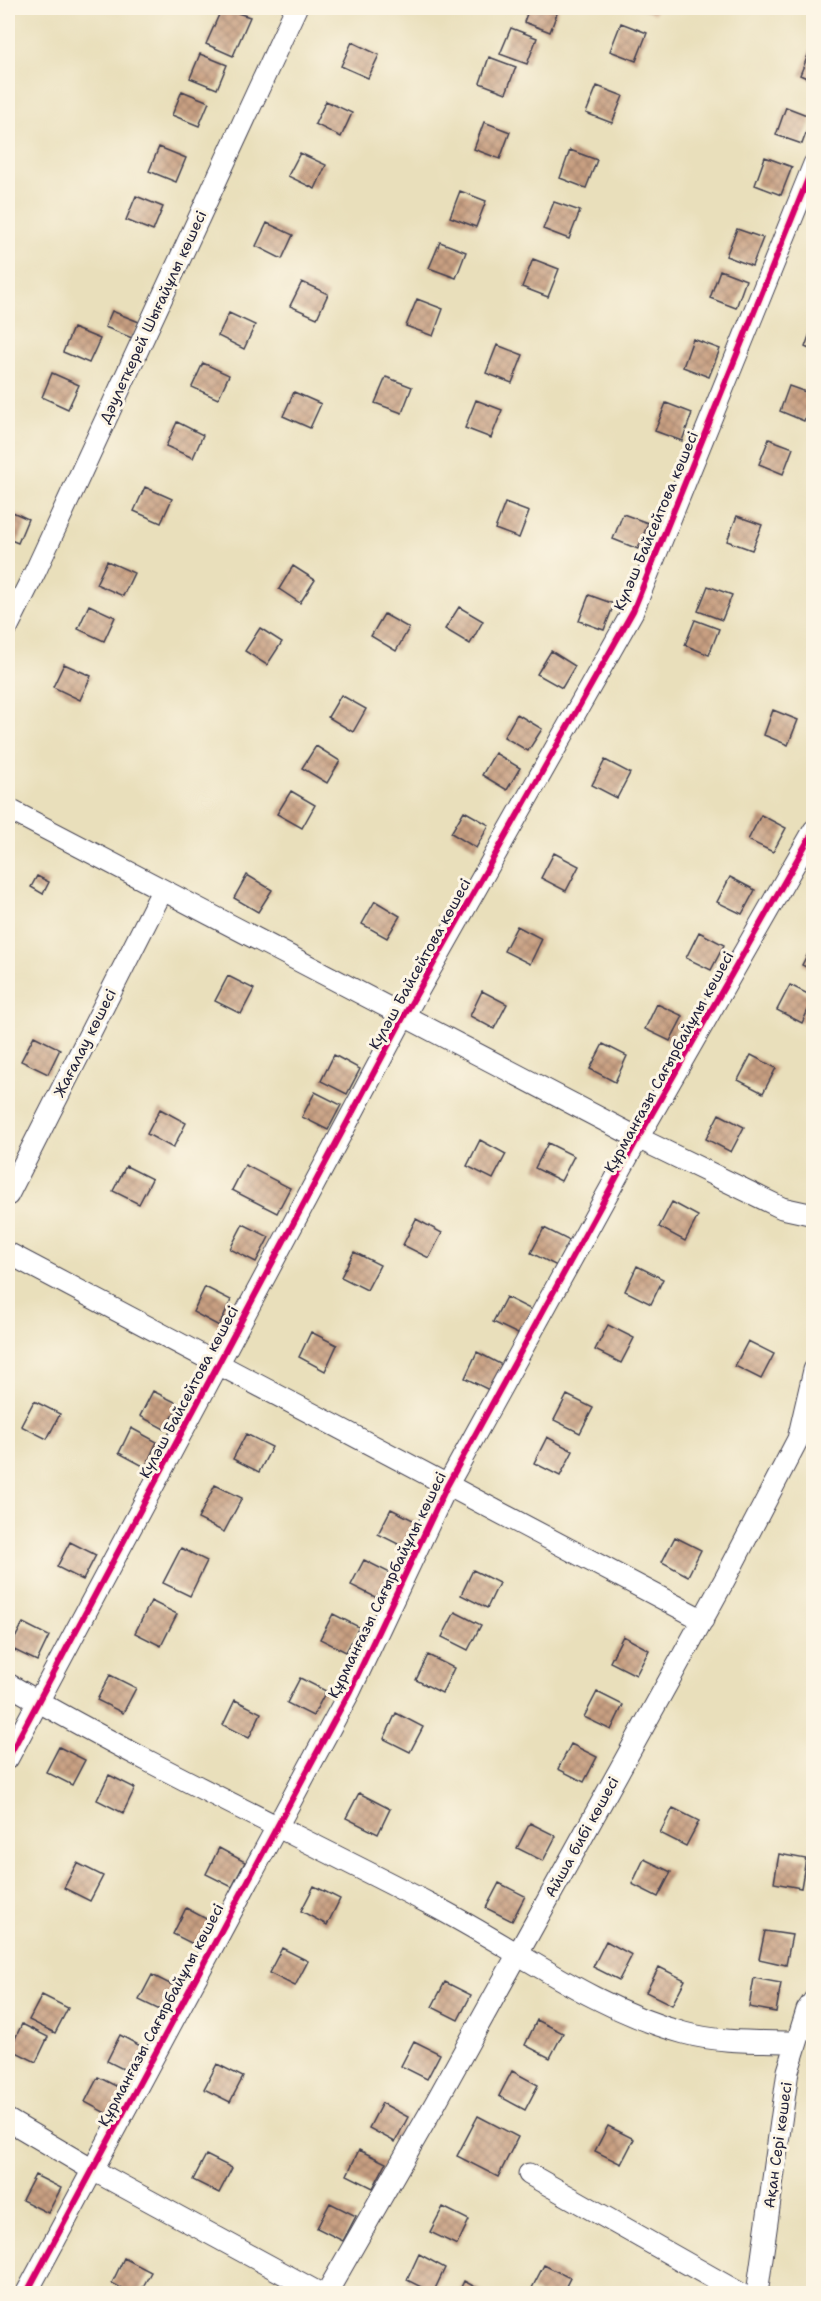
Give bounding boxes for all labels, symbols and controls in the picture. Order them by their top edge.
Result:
street label: Дәулеткерей Шығайұлы көшесі [95,207,211,427]
street label: Күләш Байсейтова көшесі [609,428,703,614]
street label: Күләш Байсейтова көшесі [364,875,476,1053]
street label: Құрманғазы Сағырбайұлы көшесі [600,948,738,1176]
street label: Жағалау көшесі [49,985,121,1101]
street label: Күләш Байсейтова көшесі [135,1302,243,1482]
street label: Құрманғазы Сағырбайұлы көшесі [323,1468,451,1702]
street label: Айша бибі көшесі [540,1773,624,1901]
street label: Құрманғазы Сағырбайұлы көшесі [93,1900,229,2130]
street label: Ақан Сері көшесі [759,2081,797,2209]

